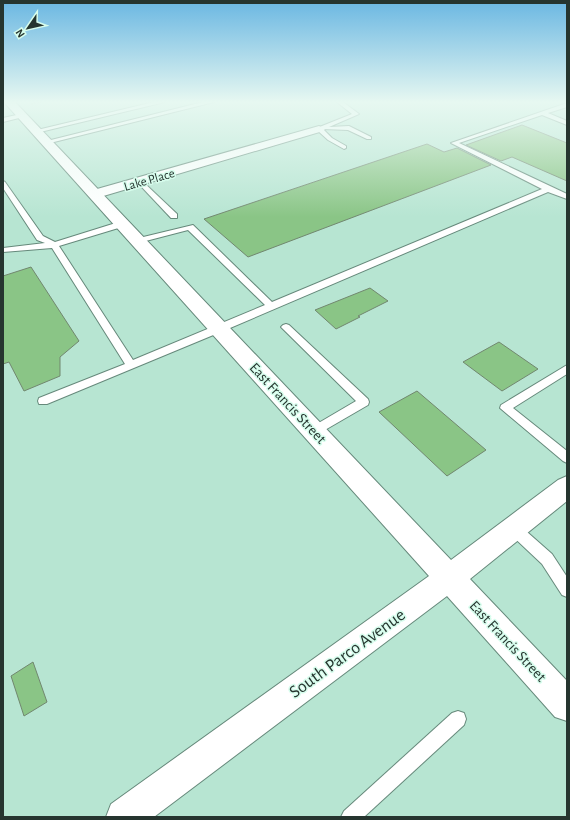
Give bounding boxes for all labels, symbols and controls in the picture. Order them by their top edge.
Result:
north arrow [8,8,48,48]
text: N [13,27,27,40]
street label: Lake Place [123,167,176,194]
street label: East Francis Street [246,360,329,447]
street label: East Francis Street [466,598,549,685]
street label: South Parco Avenue [286,606,409,702]

